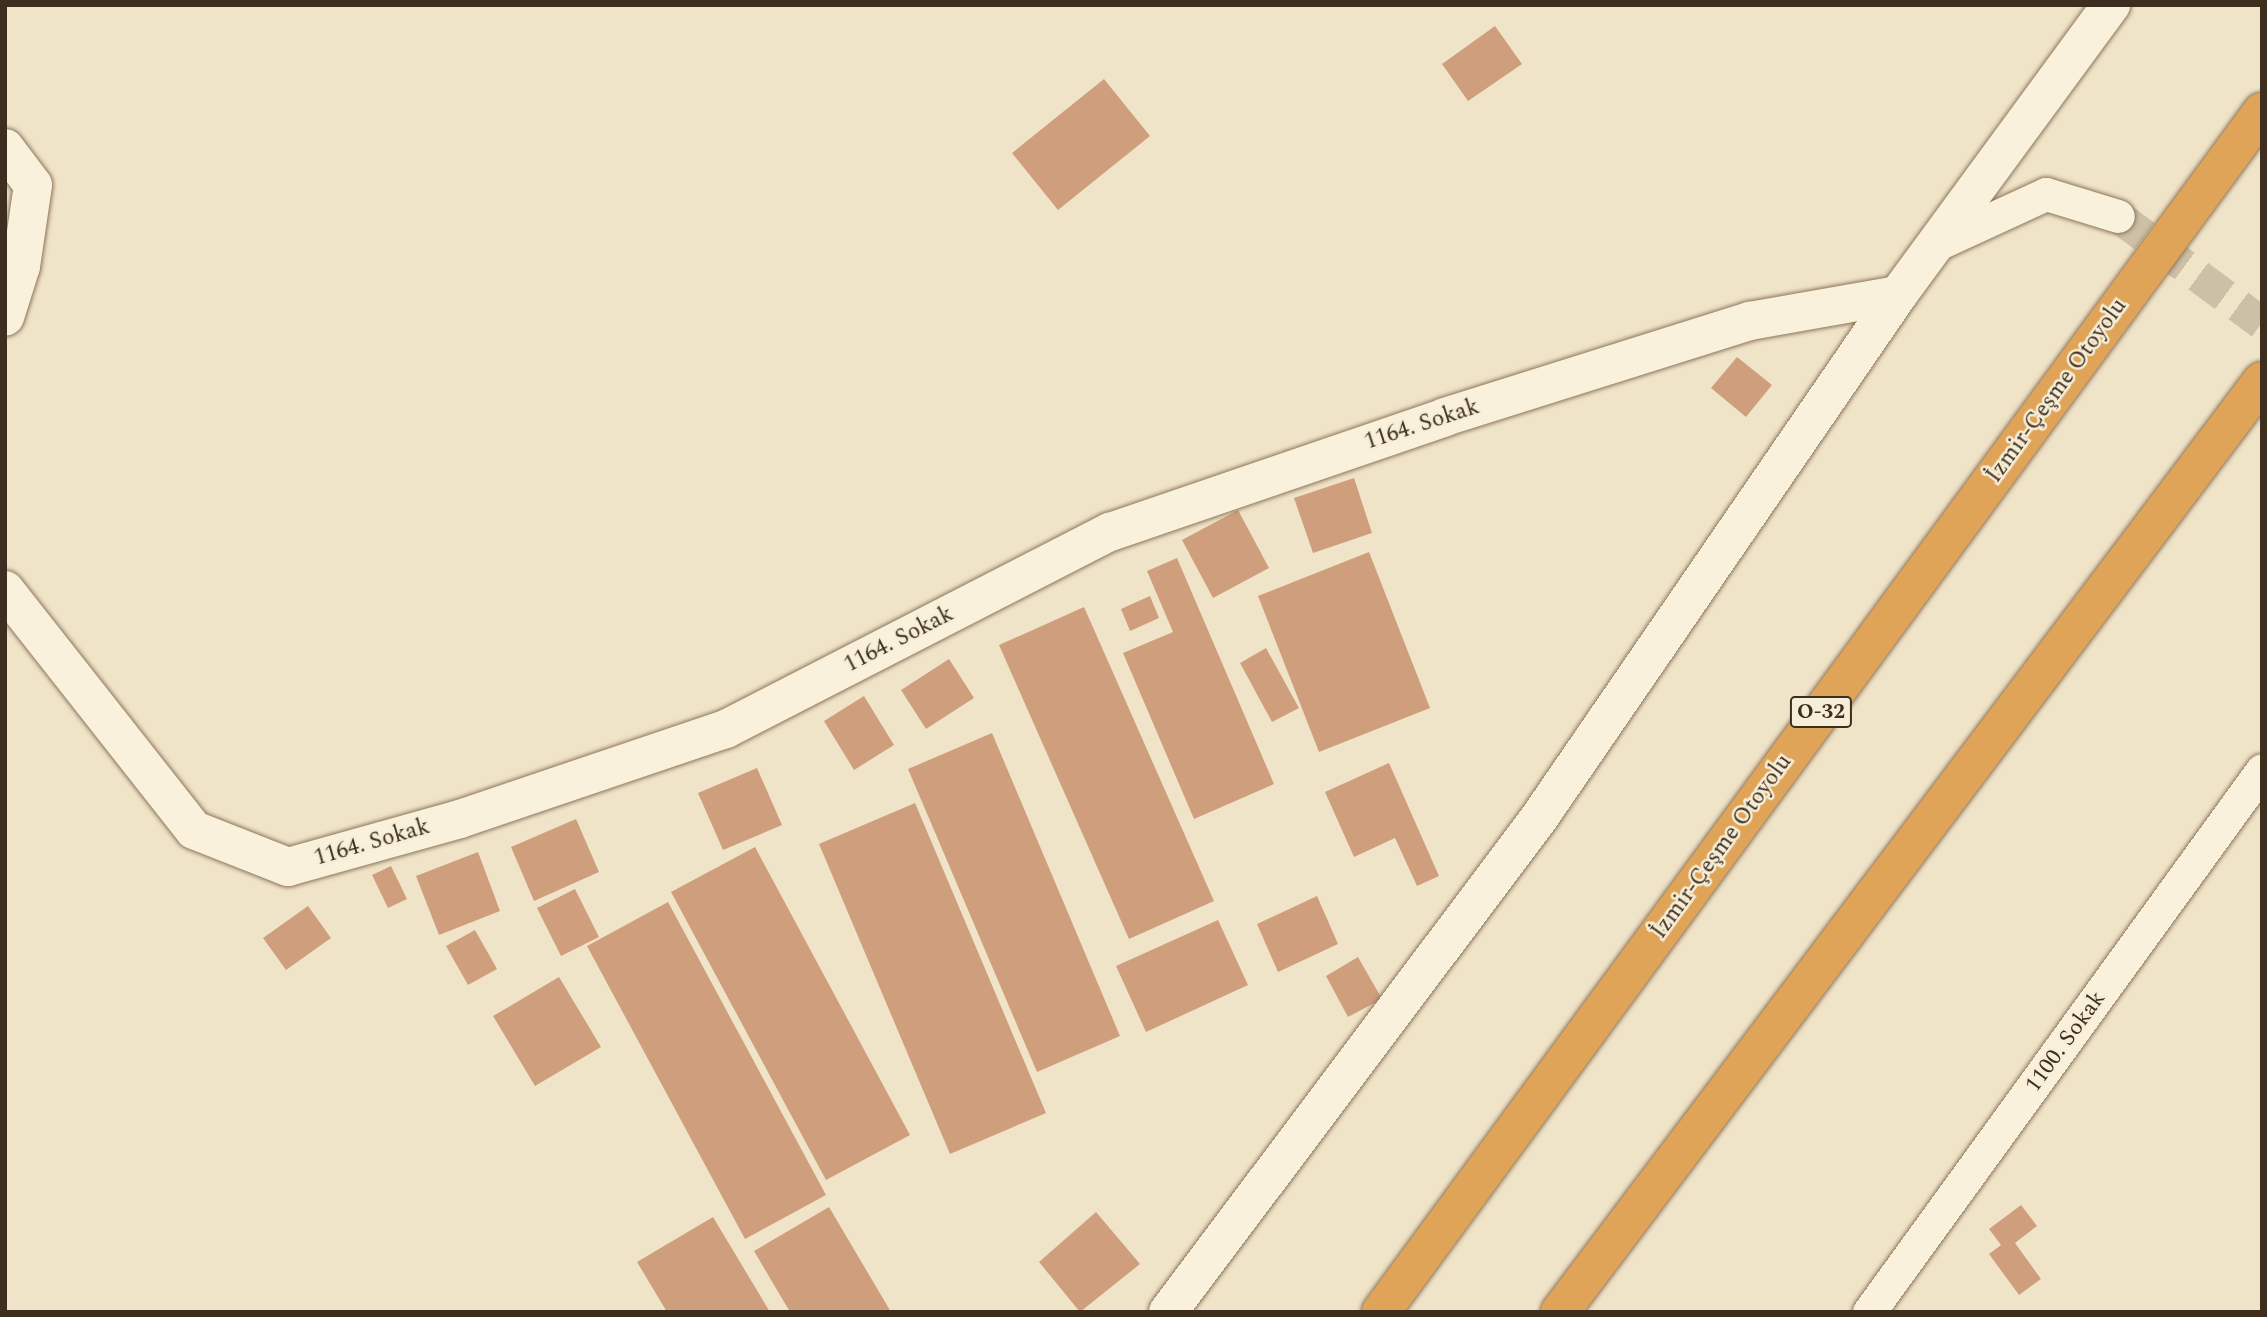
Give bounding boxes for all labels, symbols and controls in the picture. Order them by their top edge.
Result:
street label: İzmir-Çeşme Otoyolu [1981,293,2133,489]
street label: 1164. Sokak [1361,393,1483,457]
street label: 1164. Sokak [840,601,958,679]
road number: O-32 [1790,694,1853,730]
street label: İzmir-Çeşme Otoyolu [1646,749,1798,945]
street label: 1164. Sokak [311,813,433,873]
street label: 1100. Sokak [2020,986,2112,1098]

